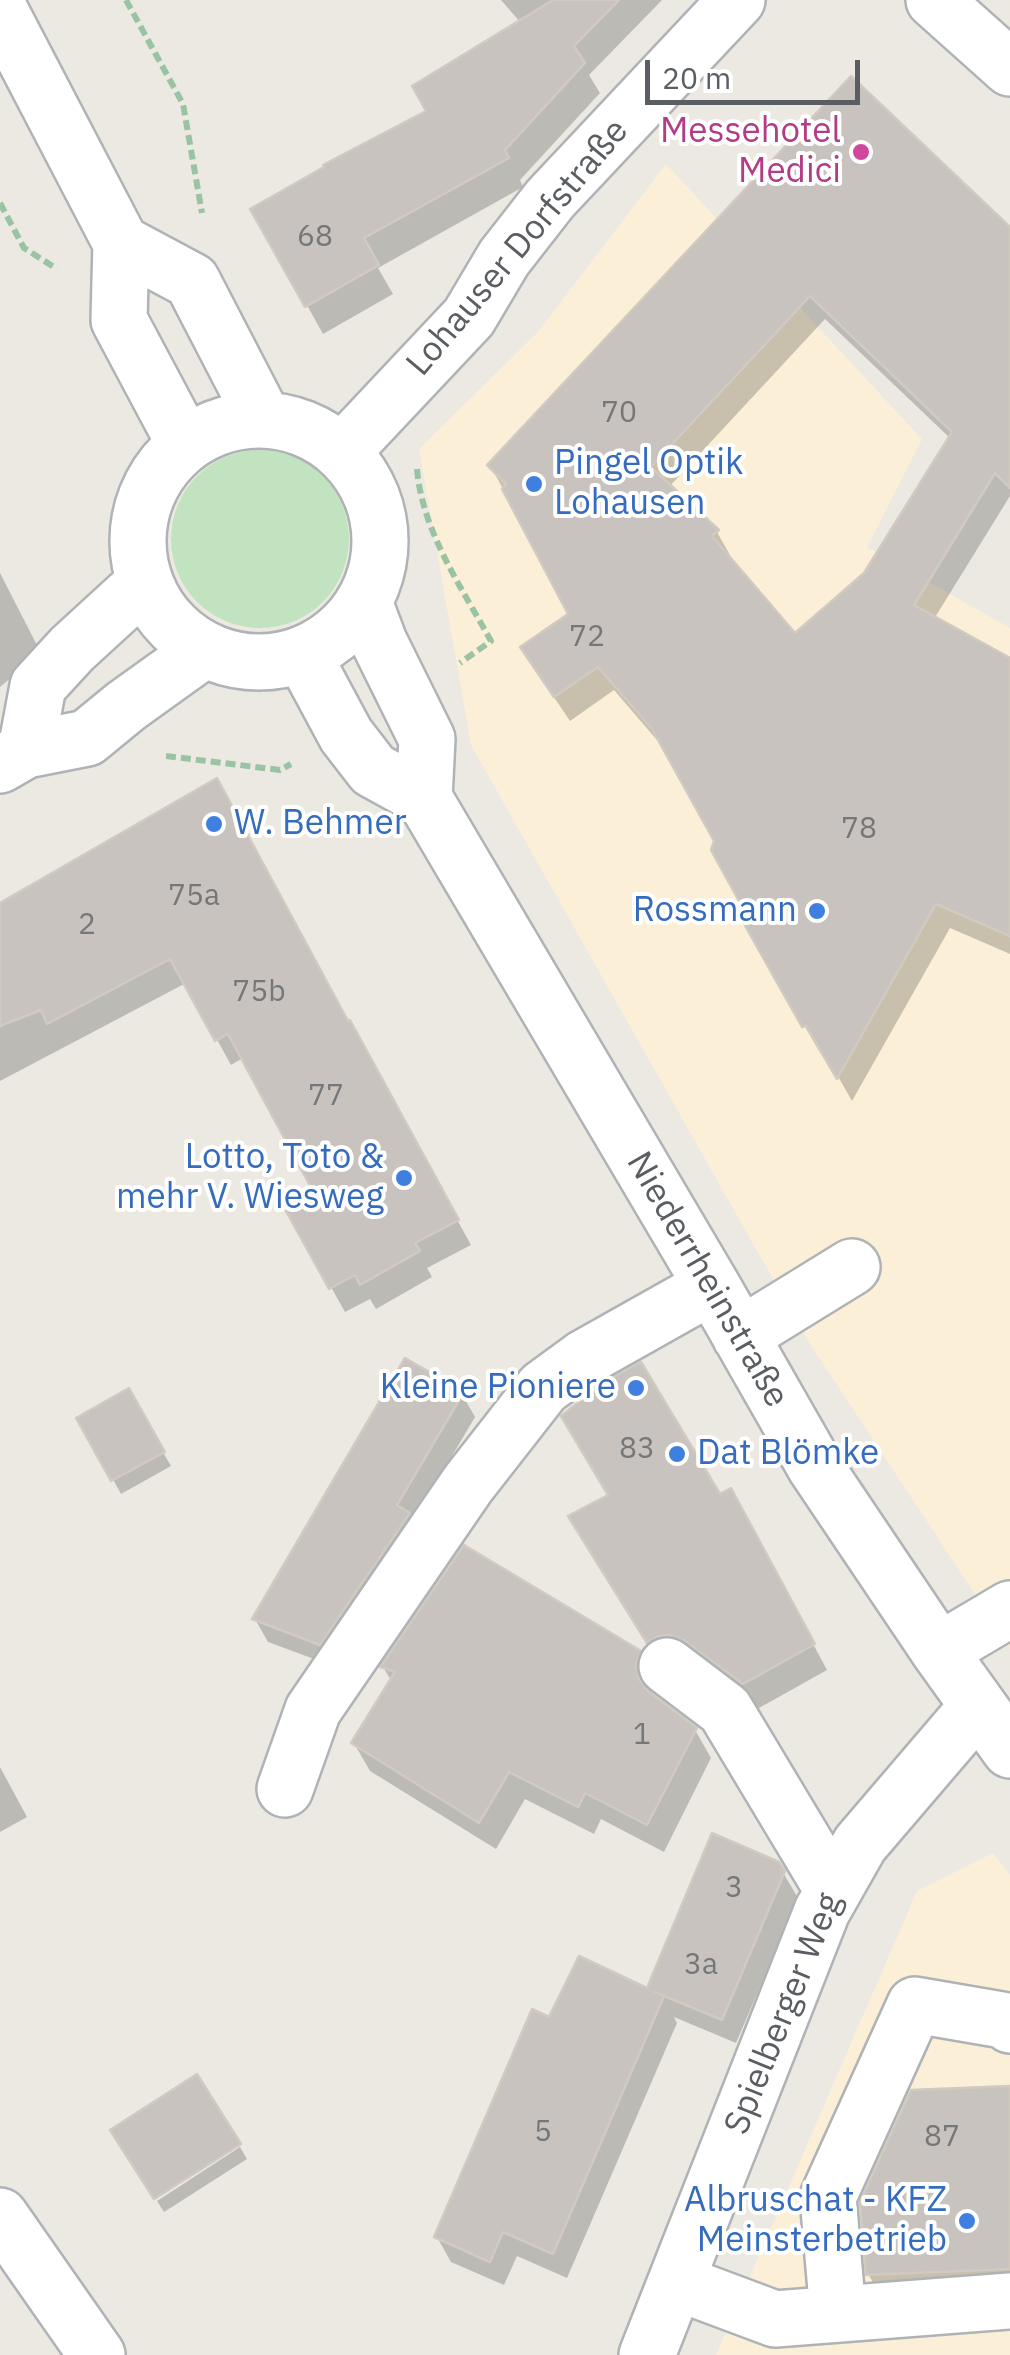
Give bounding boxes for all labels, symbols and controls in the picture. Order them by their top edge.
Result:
scale bar [650,40,865,102]
text: 20 m [662,58,731,97]
street label: Lohauser Dorfstraße [398,111,638,385]
place label: Messehotel Medici [660,111,841,193]
marker: Messehotel Medici [850,141,872,163]
house number: 68 [297,219,333,255]
house number: 70 [601,395,637,431]
place label: Pingel Optik Lohausen [554,443,743,525]
marker: Pingel Optik Lohausen [523,473,545,495]
house number: 72 [569,619,605,655]
place label: W. Behmer [234,803,406,845]
house number: 78 [841,811,877,847]
marker: W. Behmer [203,813,225,835]
house number: 75a [168,878,220,914]
place label: Rossmann [633,890,797,932]
marker: Rossmann [806,900,828,922]
house number: 2 [78,907,96,943]
house number: 75b [232,974,286,1010]
house number: 77 [308,1078,344,1114]
place label: Lotto, Toto & mehr V. Wiesweg [116,1137,384,1219]
street label: Niederrheinstraße [617,1145,797,1415]
marker: Lotto, Toto & mehr V. Wiesweg [393,1167,415,1189]
place label: Kleine Pioniere [380,1367,616,1409]
marker: Kleine Pioniere [625,1377,647,1399]
house number: 83 [619,1431,655,1467]
place label: Dat Blömke [697,1433,879,1475]
marker: Dat Blömke [666,1443,688,1465]
house number: 1 [633,1717,651,1753]
house number: 3 [725,1870,743,1906]
street label: Spielberger Weg [716,1887,852,2141]
house number: 3a [684,1947,718,1983]
house number: 5 [534,2114,552,2150]
house number: 87 [924,2119,960,2155]
place label: Albruschat - KFZ Meinsterbetrieb [684,2180,947,2262]
marker: Albruschat - KFZ Meinsterbetrieb [956,2210,978,2232]

